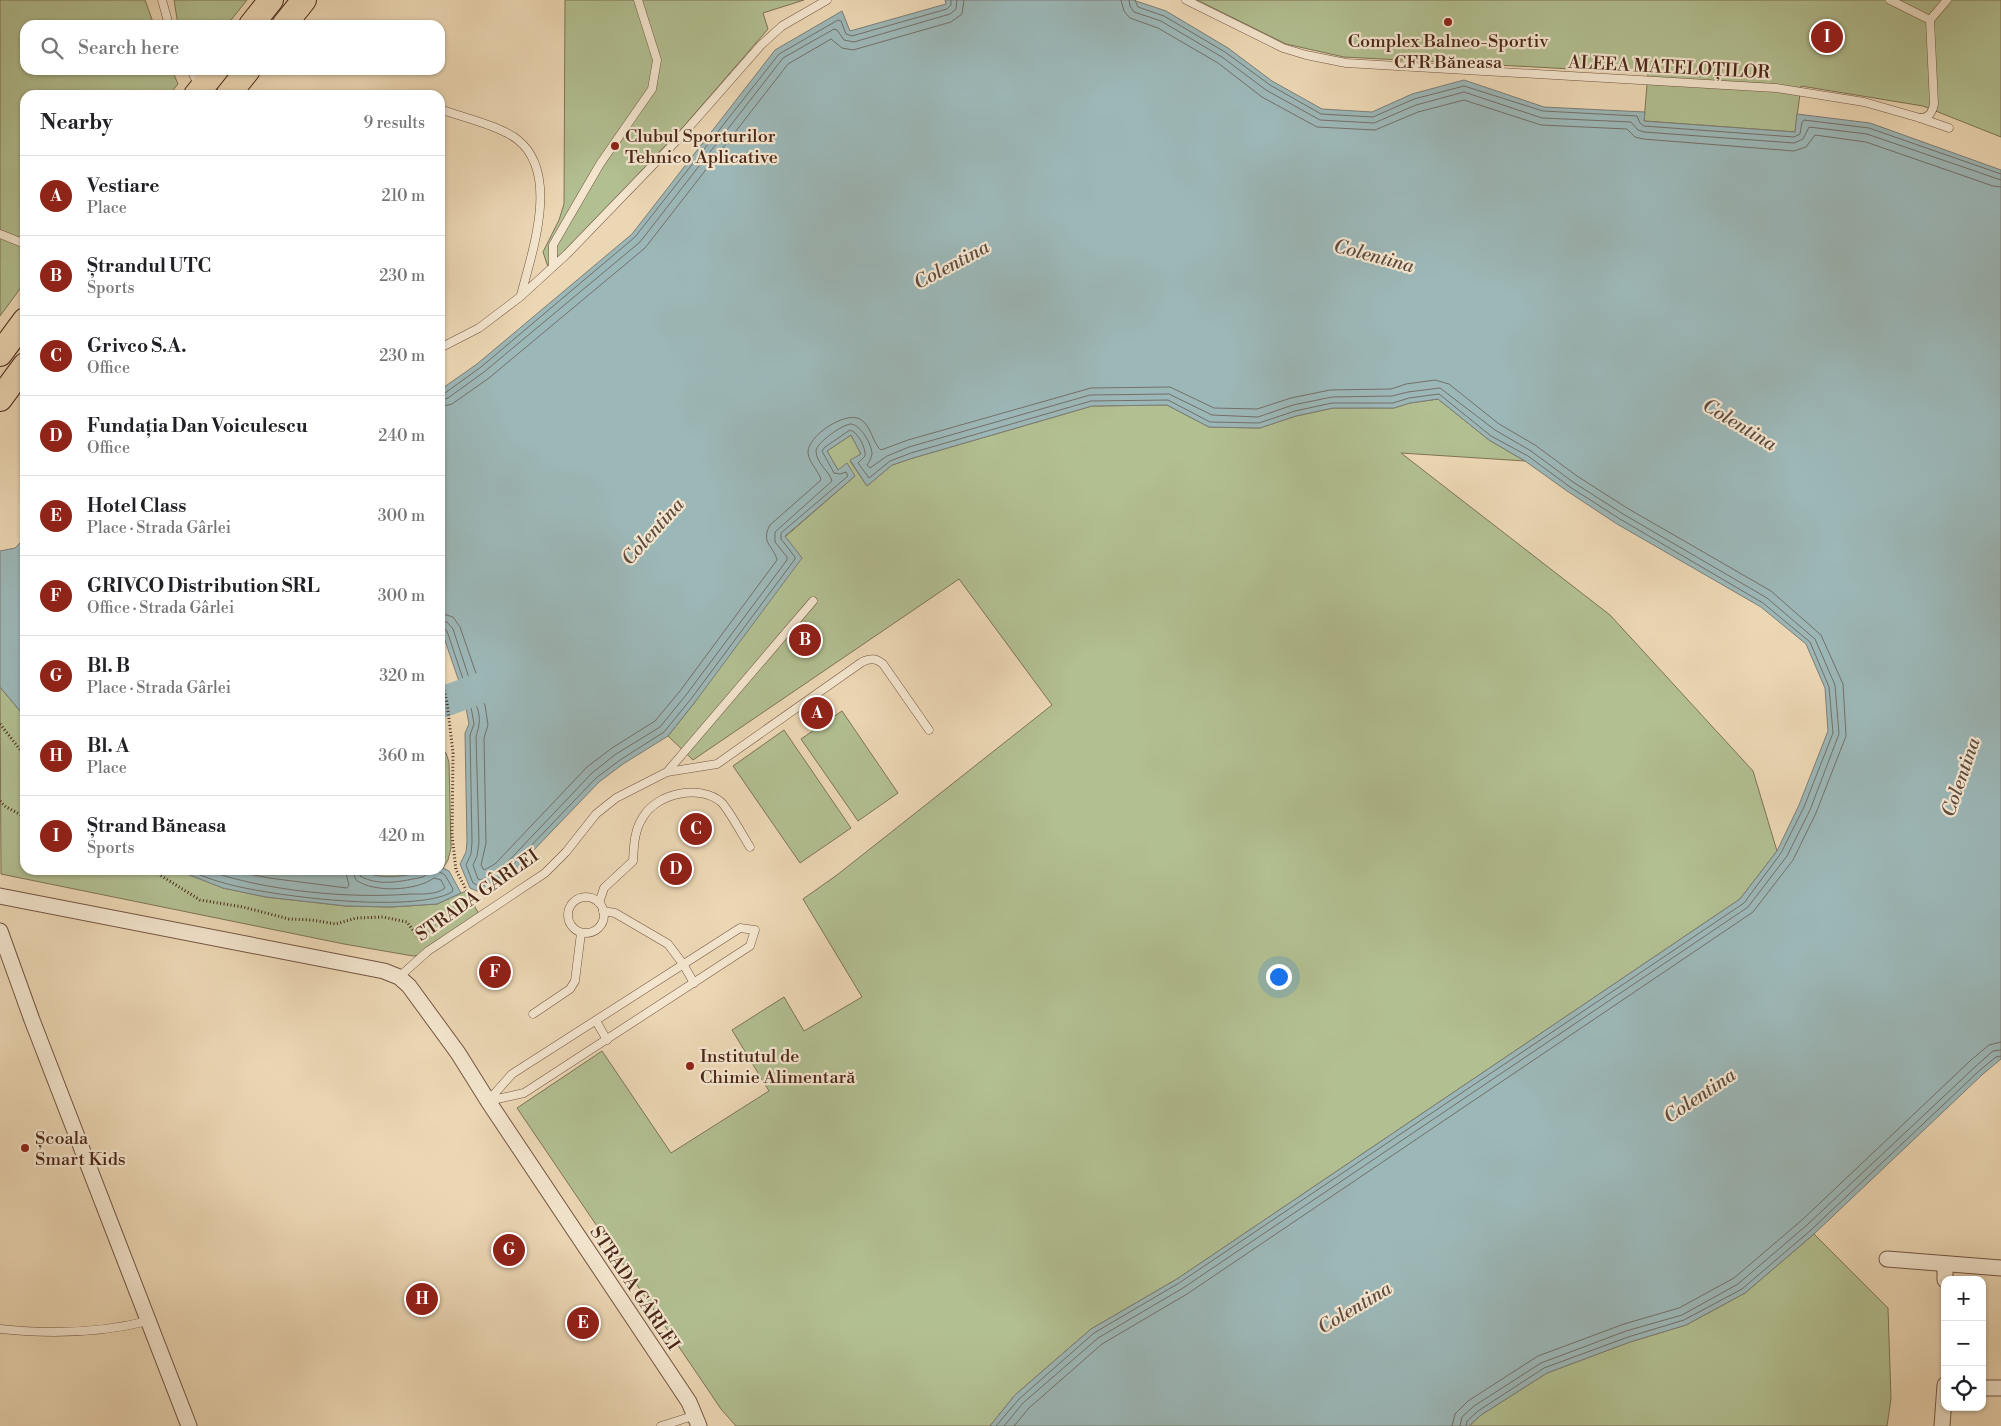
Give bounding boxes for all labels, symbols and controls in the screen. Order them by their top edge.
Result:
marker: Complex Balneo-Sportiv CFR Băneasa [1442,16,1454,28]
pin: I [1811,18,1843,56]
search box [20,20,445,75]
place label: Complex Balneo-Sportiv CFR Băneasa [1348,30,1549,74]
icon: search [38,34,66,62]
text: Search here [78,36,179,60]
street label: ALEEA MATELOȚILOR [1567,51,1771,84]
text: Nearby [40,110,113,136]
text: 9 results [364,113,425,133]
place label: Clubul Sporturilor Tehnico Aplicative [625,125,778,169]
marker: Clubul Sporturilor Tehnico Aplicative [609,140,621,152]
text: Vestiare [87,174,160,198]
text: A [50,186,62,206]
text: 210 m [381,186,425,206]
text: Place [87,198,127,218]
water label: Colentina [1331,234,1417,278]
water label: Colentina [910,235,994,295]
text: Ștrandul UTC [87,254,211,278]
text: B [50,266,62,286]
text: 230 m [379,266,425,286]
text: Sports [87,278,134,298]
text: Grivco S.A. [87,334,186,358]
text: C [50,346,62,366]
text: 230 m [379,346,425,366]
text: Office [87,358,130,378]
water label: Colentina [1698,393,1781,457]
text: Fundația Dan Voiculescu [87,414,308,438]
text: D [50,426,62,446]
text: 240 m [378,426,425,446]
text: Office [87,438,130,458]
water label: Colentina [616,493,689,570]
text: Hotel Class [87,494,186,518]
text: E [50,506,62,526]
text: 300 m [378,506,425,526]
text: Place · Strada Gârlei [87,518,231,538]
text: GRIVCO Distribution SRL [87,574,320,598]
text: F [50,586,62,606]
text: 300 m [378,586,425,606]
text: Office · Strada Gârlei [87,598,234,618]
pin: B [789,621,821,659]
text: Bl. B [87,654,130,678]
text: G [50,666,62,686]
text: 320 m [379,666,425,686]
text: Place · Strada Gârlei [87,678,231,698]
pin: A [801,694,833,732]
text: Bl. A [87,734,129,758]
water label: Colentina [1936,734,1986,820]
text: H [49,746,63,766]
text: 360 m [379,746,425,766]
text: Place [87,758,127,778]
pin: C [680,810,712,848]
text: Ștrand Băneasa [87,814,226,838]
text: I [53,826,59,846]
text: 420 m [378,826,425,846]
text: Sports [87,838,134,858]
street label: STRADA GÂRLEI [411,844,543,946]
pin: D [660,850,692,888]
pin: F [479,953,511,991]
your location [1266,964,1292,990]
place label: Institutul de Chimie Alimentară [700,1045,856,1089]
marker: Institutul de Chimie Alimentară [684,1060,696,1072]
water label: Colentina [1659,1063,1741,1129]
place label: Școala Smart Kids [35,1127,126,1171]
marker: Școala Smart Kids [19,1142,31,1154]
street label: STRADA GÂRLEI [585,1222,685,1355]
pin: G [493,1231,525,1269]
water label: Colentina [1313,1276,1396,1339]
map controls [1941,1276,1986,1411]
button: + [1941,1276,1986,1321]
pin: H [406,1280,438,1318]
pin: E [567,1304,599,1342]
button: − [1941,1321,1986,1366]
button: locate [1941,1366,1986,1411]

